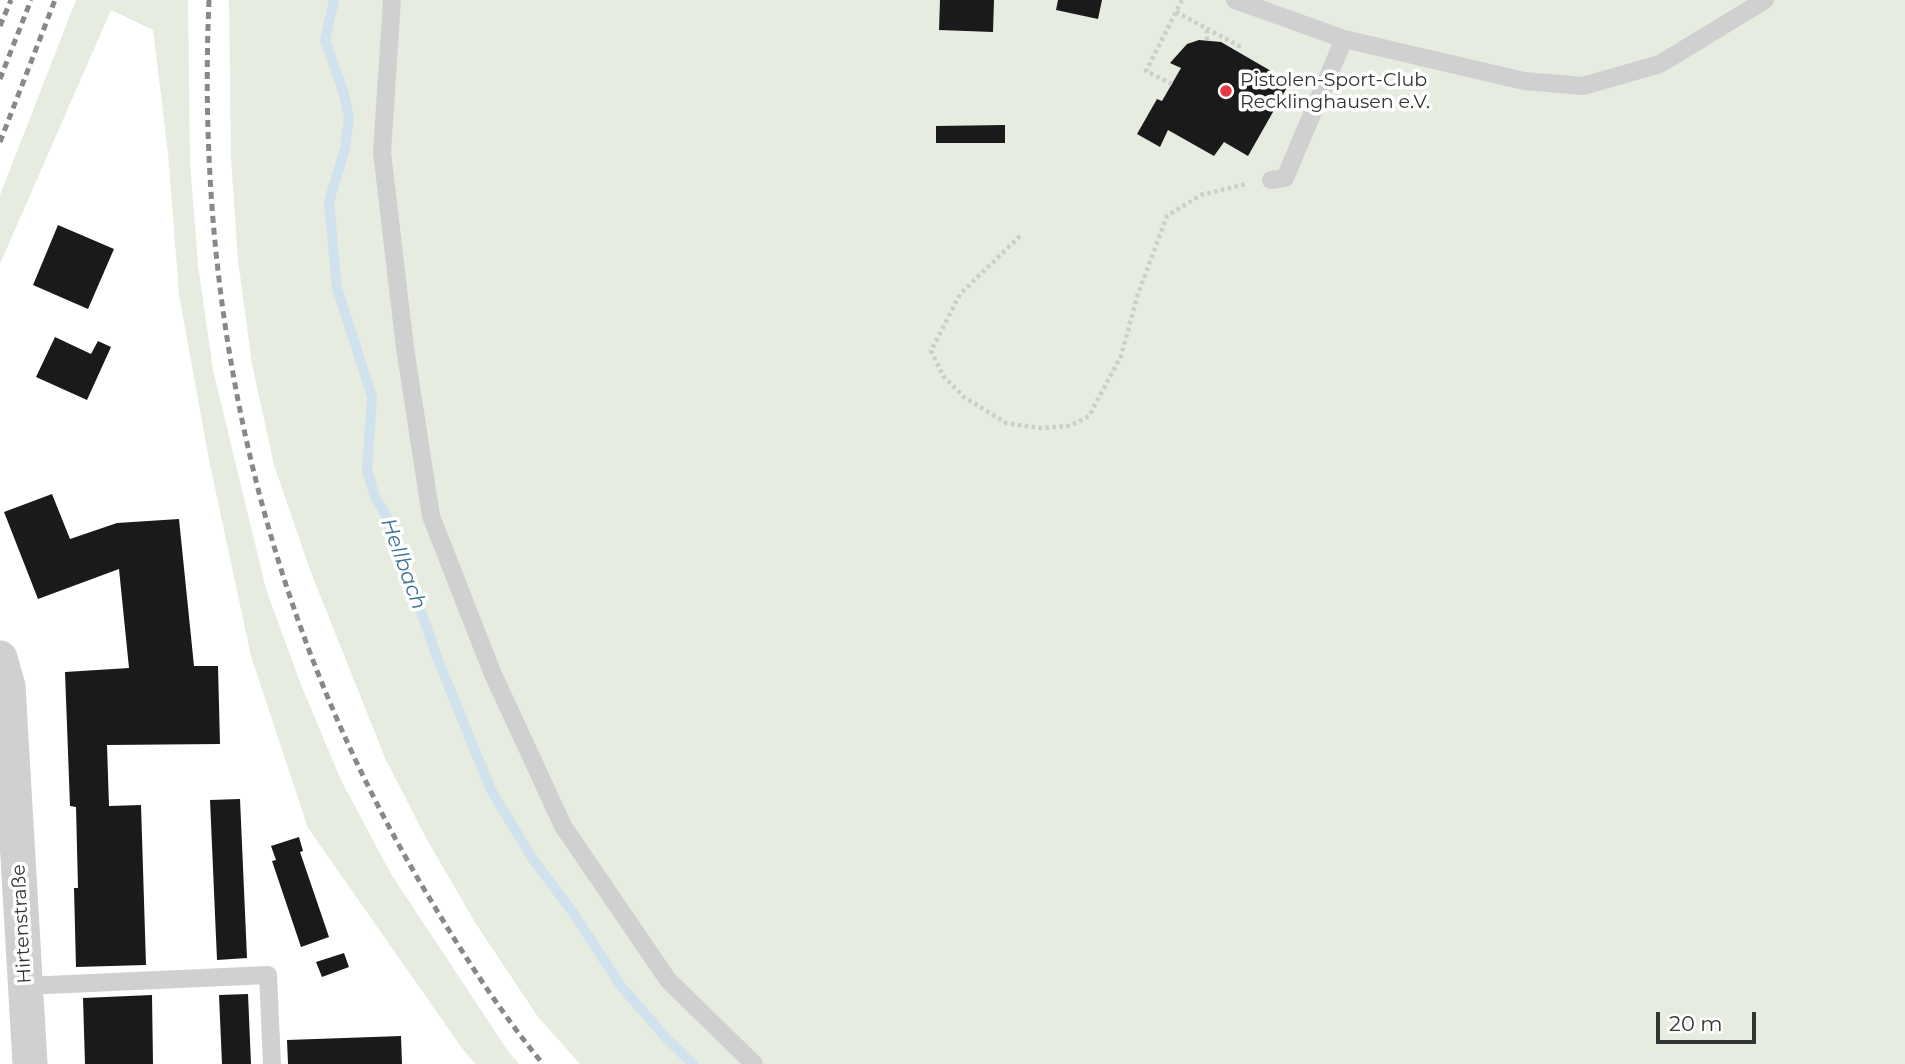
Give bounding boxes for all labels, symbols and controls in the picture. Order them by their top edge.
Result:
place label: Pistolen-Sport-Club Recklinghausen e.V. [1240,69,1430,113]
marker: Pistolen-Sport-Club Recklinghausen e.V. [1218,83,1234,99]
water label: Hellbach [375,515,431,613]
street label: Hirtenstraße [7,864,37,984]
scale bar [1660,998,1760,1042]
text: 20 m [1669,1011,1723,1036]

